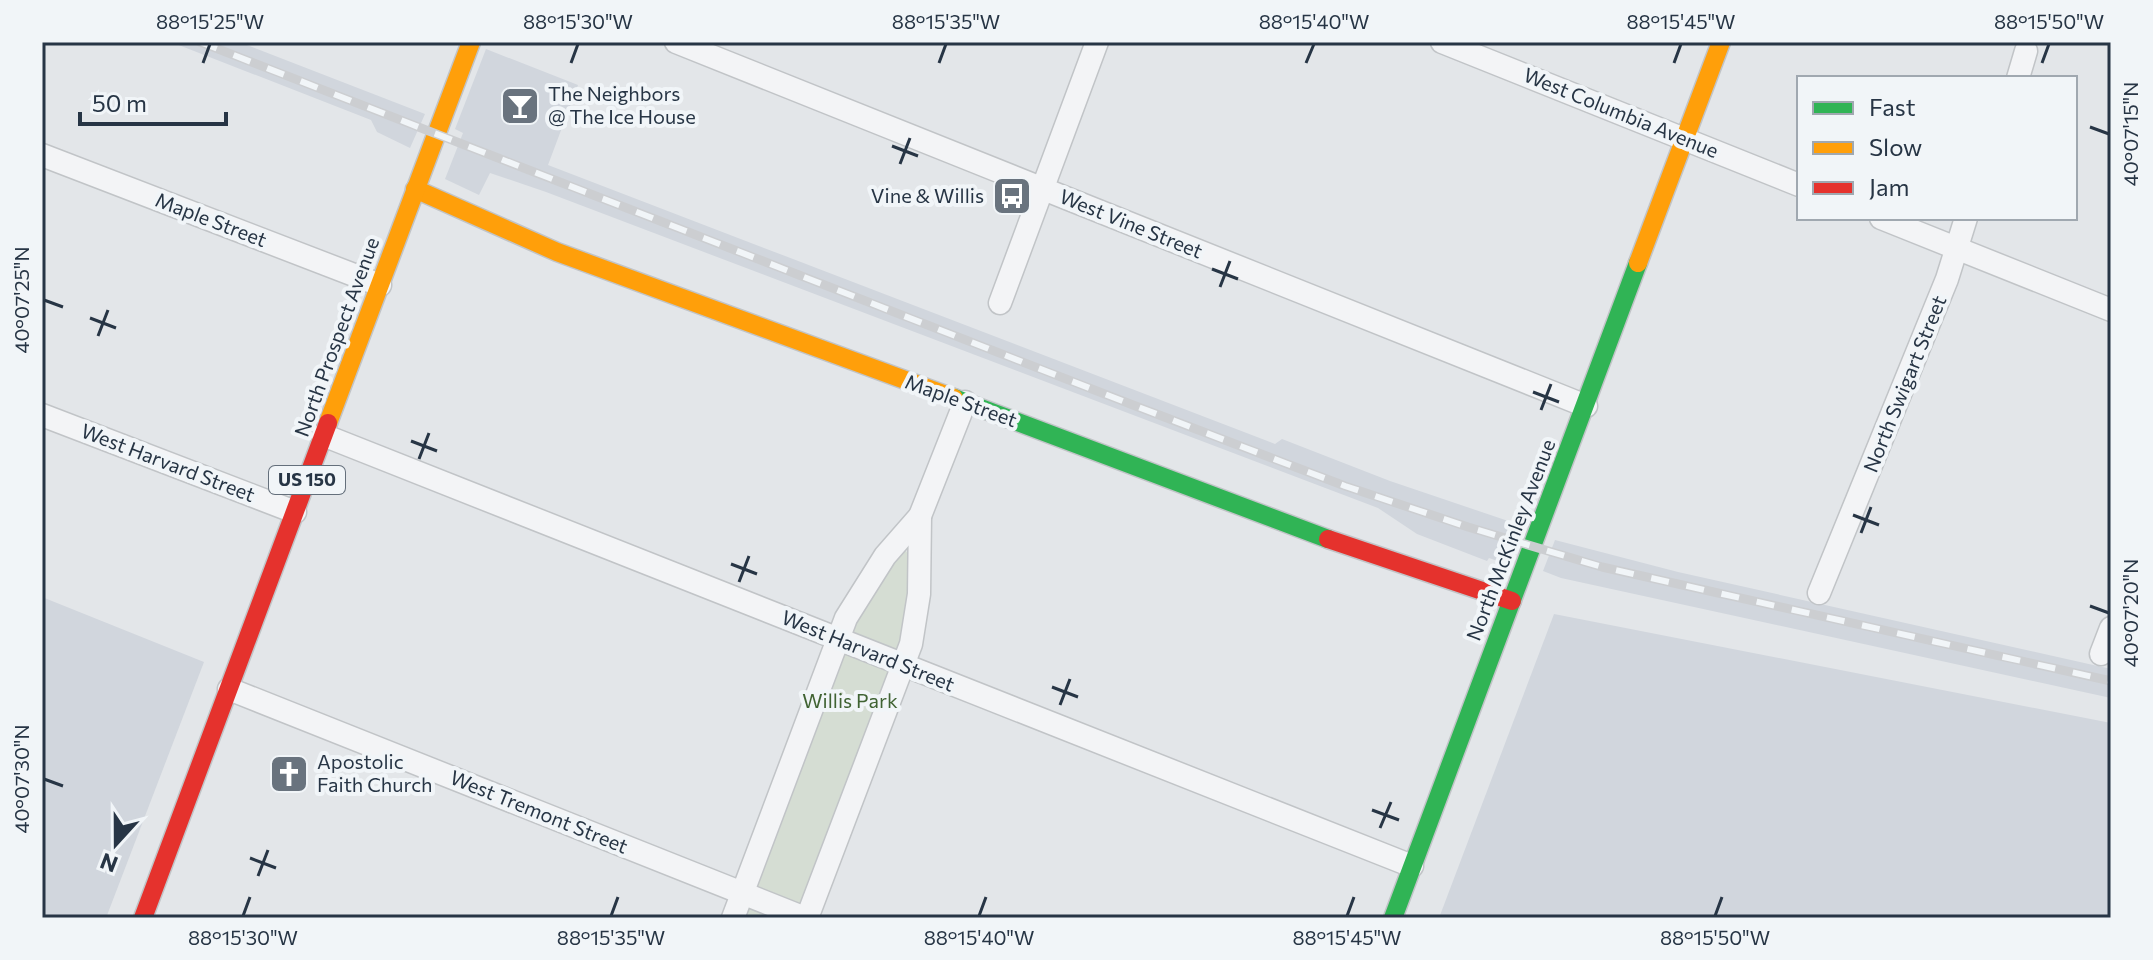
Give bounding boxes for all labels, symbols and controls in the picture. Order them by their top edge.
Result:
text: 88°15'25"W [156,9,264,33]
text: 88°15'30"W [523,9,633,33]
text: 88°15'35"W [892,9,1000,33]
text: 88°15'40"W [1259,9,1369,33]
text: 88°15'45"W [1626,9,1736,33]
text: 88°15'50"W [1994,9,2104,33]
street label: West Columbia Avenue [1520,62,1722,162]
scale bar [80,76,226,126]
legend [1797,76,2077,220]
place label: The Neighbors @ The Ice House [548,81,696,128]
text: 40°07'15"N [2118,82,2142,186]
bar icon: The Neighbors @ The Ice House [499,85,541,127]
text: 50 m [92,88,147,117]
text: Fast [1869,92,1916,121]
text: Slow [1869,132,1922,161]
text: Jam [1869,172,1909,201]
bus stop icon: Vine & Willis [991,175,1033,217]
place label: Vine & Willis [871,183,984,207]
street label: West Vine Street [1056,183,1206,263]
street label: Maple Street [152,187,270,251]
street label: North Prospect Avenue [289,234,383,440]
text: 40°07'25"N [9,246,33,354]
street label: North Swigart Street [1858,292,1951,476]
street label: Maple Street [902,369,1021,431]
street label: West Harvard Street [78,418,259,506]
street label: North McKinley Avenue [1461,436,1560,644]
road number: US 150 [269,466,345,494]
text: 40°07'20"N [2118,559,2142,667]
street label: West Harvard Street [779,604,958,696]
park label: Willis Park [802,688,898,712]
text: 40°07'30"N [9,725,33,833]
place label: Apostolic Faith Church [317,749,433,796]
church icon: Apostolic Faith Church [268,753,310,795]
street label: West Tremont Street [447,764,632,858]
north arrow [76,804,156,884]
text: N [96,848,121,879]
text: 88°15'30"W [188,925,298,949]
text: 88°15'35"W [557,925,665,949]
text: 88°15'40"W [924,925,1034,949]
text: 88°15'45"W [1292,925,1402,949]
text: 88°15'50"W [1660,925,1770,949]

